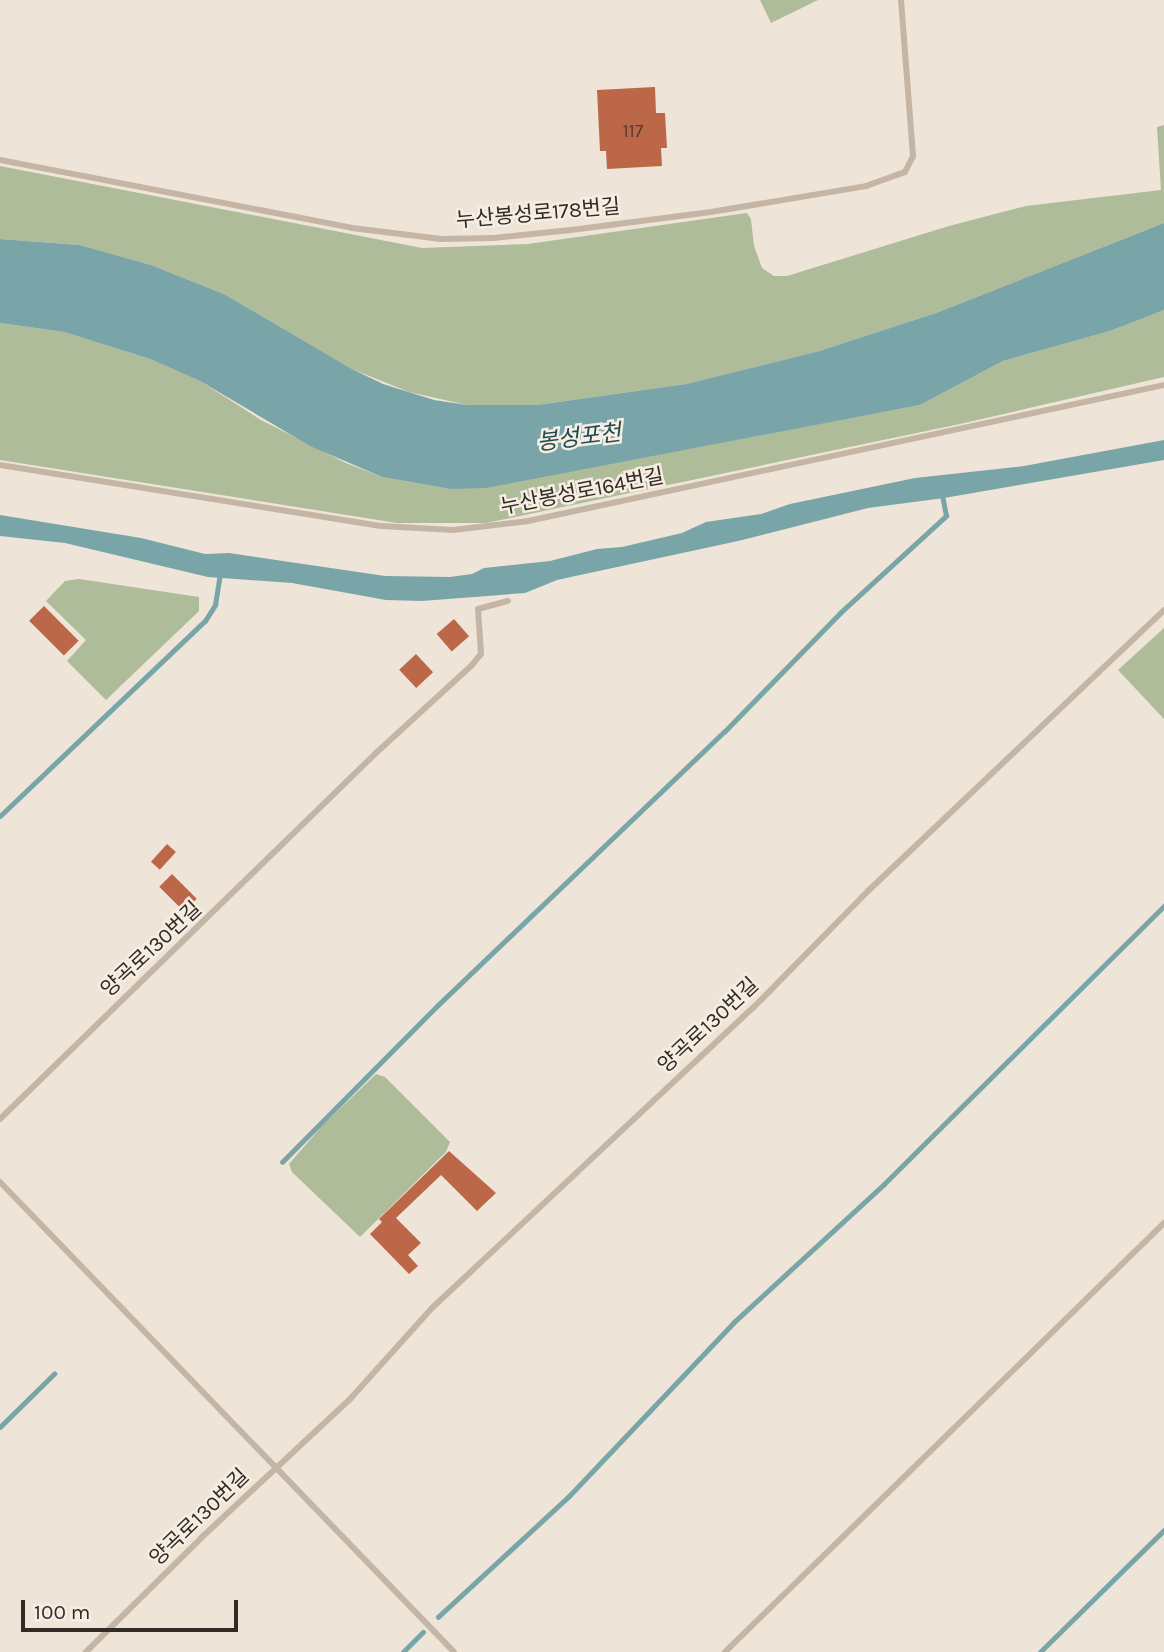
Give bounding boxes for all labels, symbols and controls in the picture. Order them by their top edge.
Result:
house number: 117 [623,120,643,142]
street label: 누산봉성로178번길 [455,193,621,233]
water label: 봉성포천 [535,419,623,457]
street label: 누산봉성로164번길 [498,463,666,519]
street label: 양곡로130번길 [95,896,207,1002]
street label: 양곡로130번길 [652,972,764,1078]
street label: 양곡로130번길 [144,1463,254,1571]
scale bar [24,1586,242,1630]
text: 100 m [34,1600,91,1624]

